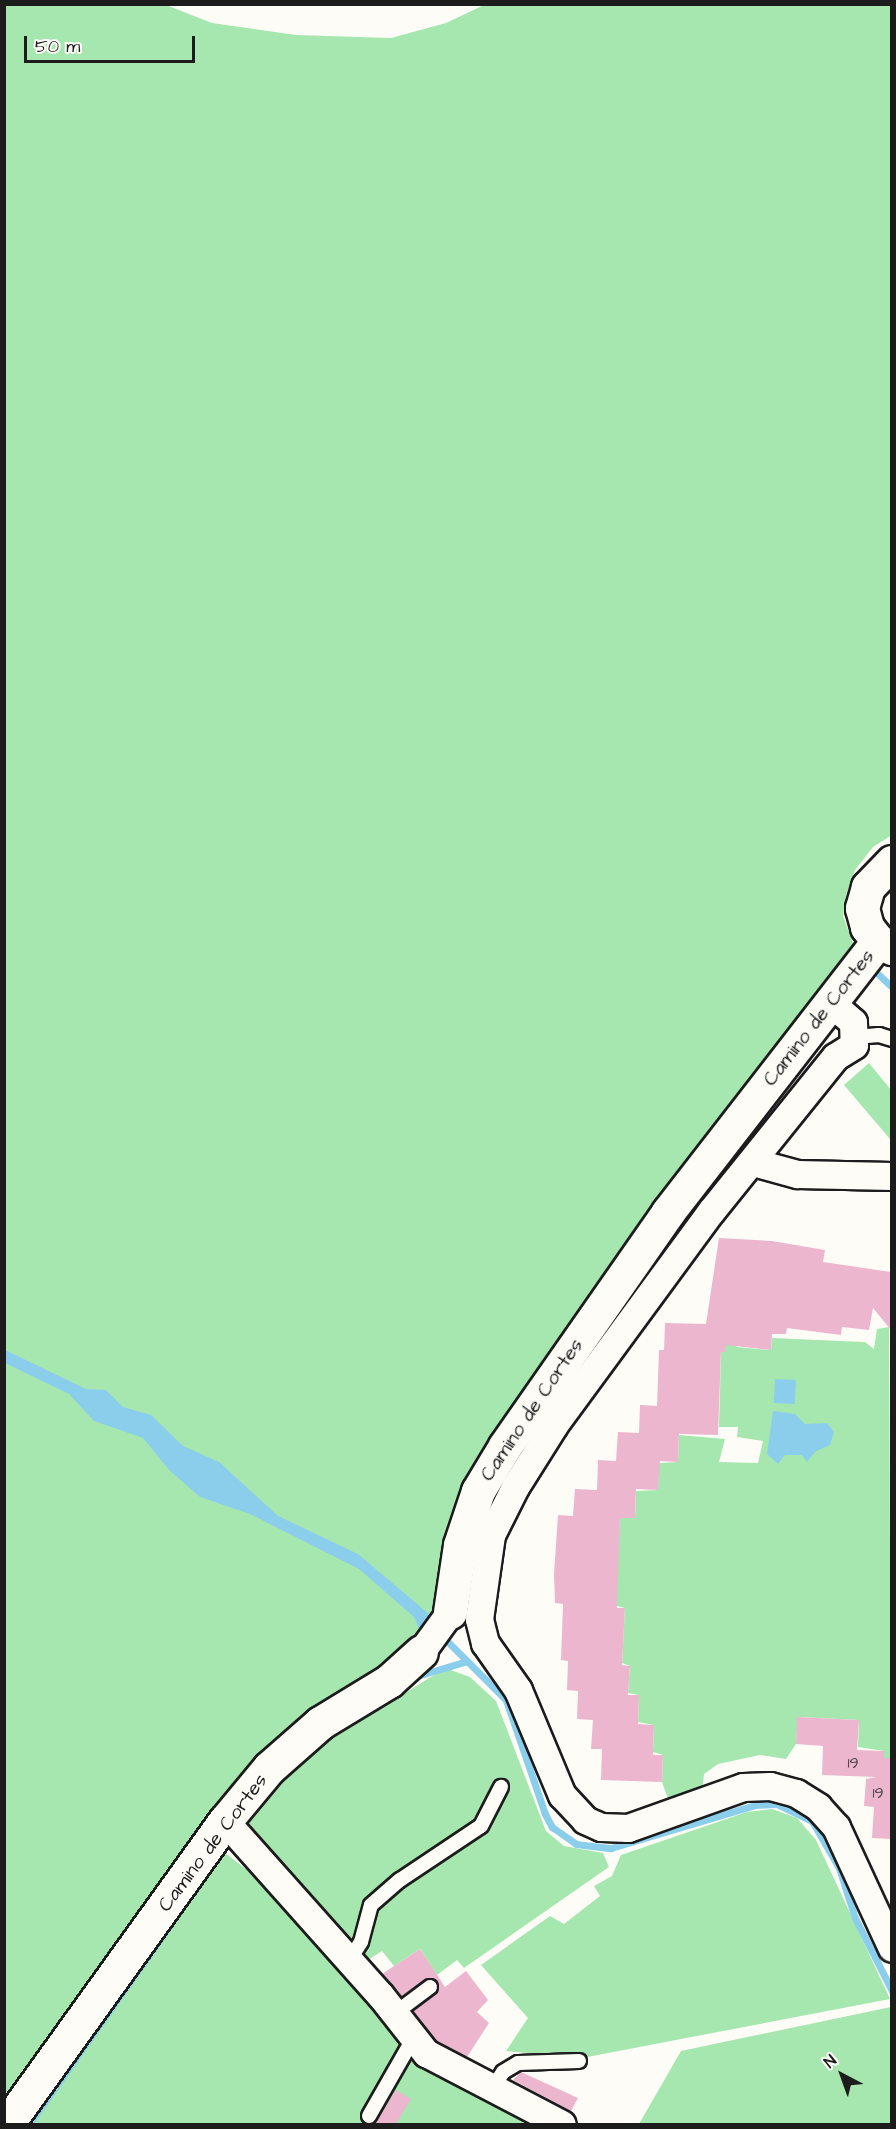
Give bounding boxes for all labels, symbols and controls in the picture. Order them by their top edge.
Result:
scale bar [27,24,198,62]
text: 50 m [35,34,80,59]
street label: Camino de Cortes [758,945,880,1091]
street label: Camino de Cortes [475,1334,589,1486]
house number: 19 [847,1753,859,1773]
street label: Camino de Cortes [153,1769,273,1917]
house number: 19 [872,1783,884,1803]
north arrow [812,2045,872,2105]
text: N [819,2050,841,2073]

